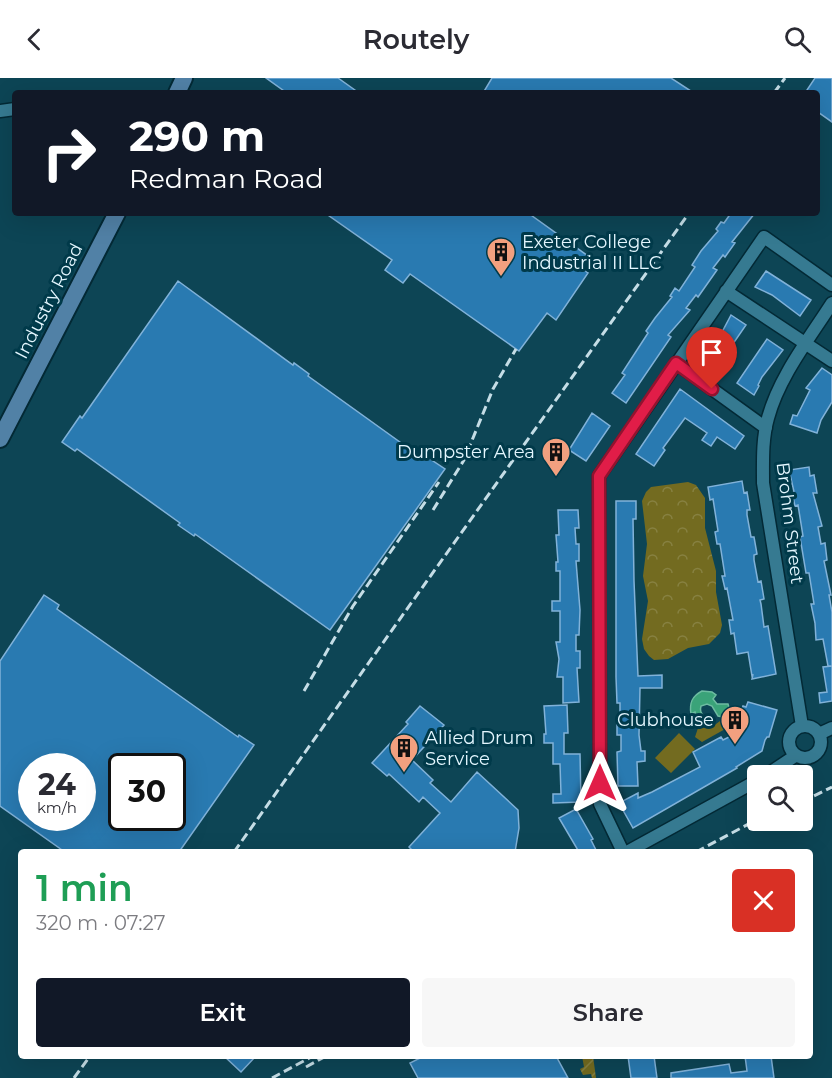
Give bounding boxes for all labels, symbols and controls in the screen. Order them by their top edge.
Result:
icon: back [18,23,51,56]
text: Routely [363,23,469,56]
icon: search [781,23,814,56]
text: 290 m [129,110,265,162]
icon: right [30,114,108,192]
text: Redman Road [129,162,324,195]
place label: Exeter College Industrial II LLC [522,231,662,274]
building icon: Exeter College Industrial II LLC [485,236,517,278]
street label: Industry Road [10,240,88,362]
pin [686,327,737,389]
icon: arrive [695,336,728,369]
building icon: Dumpster Area [540,436,572,478]
place label: Dumpster Area [397,441,535,463]
street label: Brohm Street [772,461,808,585]
building icon: Clubhouse [719,704,751,746]
place label: Clubhouse [617,709,714,731]
place label: Allied Drum Service [425,727,534,770]
building icon: Allied Drum Service [388,732,420,774]
position arrow [568,751,632,815]
speed limit sign: 30 [108,753,186,831]
map controls [747,765,813,831]
button: search [747,765,813,831]
text: 24 [38,766,76,803]
text: km/h [37,798,77,817]
text: 1 min [36,866,133,910]
button: close [732,869,795,932]
text: 320 m · 07:27 [36,911,166,935]
button: Exit [36,978,410,1047]
button: Share [422,978,795,1047]

